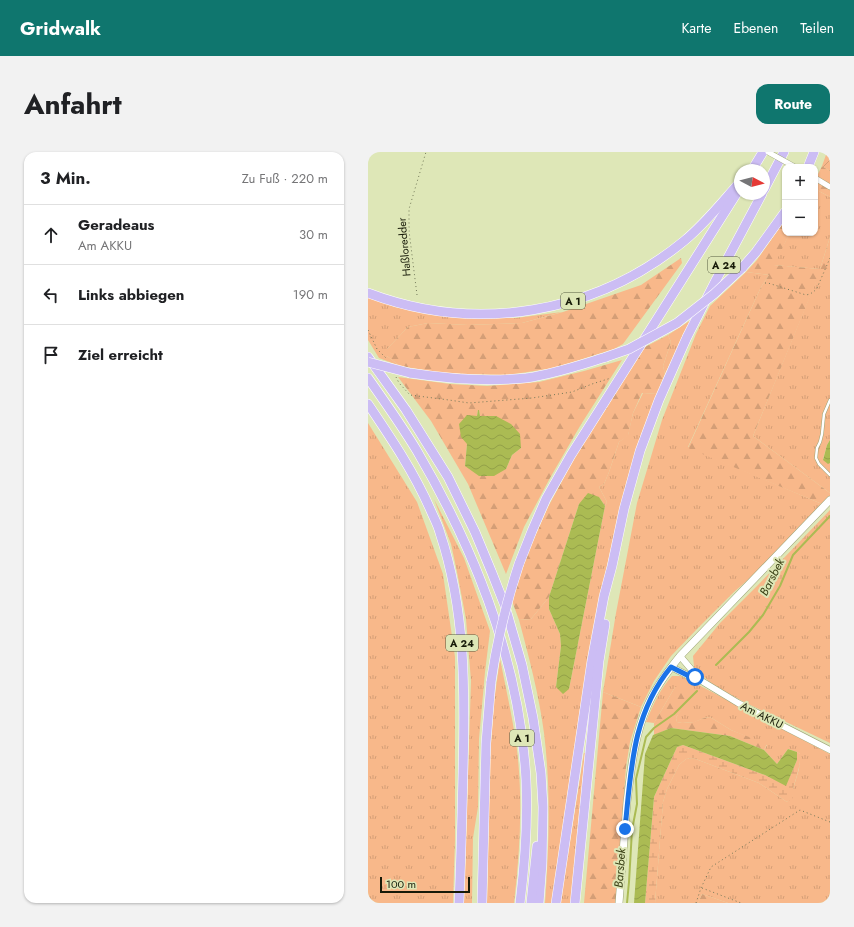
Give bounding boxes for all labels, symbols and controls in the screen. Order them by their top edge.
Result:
text: Gridwalk [20,15,101,42]
text: Karte [681,18,711,38]
text: Ebenen [733,18,778,38]
text: Teilen [800,18,834,38]
text: Anfahrt [24,84,122,125]
button: Route [756,84,830,124]
north arrow [734,164,770,200]
map controls [782,164,818,236]
button: + [782,164,818,200]
text: 3 Min. [40,166,91,190]
text: Zu Fuß · 220 m [242,169,328,188]
button: − [782,200,818,236]
text: Geradeaus [78,214,154,236]
street label: Haßloredder [393,217,415,277]
icon: ahead [40,224,62,246]
text: 30 m [299,225,328,244]
text: Am AKKU [78,236,132,255]
road number: A 24 [708,257,740,273]
icon: left [40,284,62,306]
text: Links abbiegen [78,284,184,306]
text: 190 m [293,285,328,304]
road number: A 1 [561,293,585,309]
icon: arrive [40,344,62,366]
text: Ziel erreicht [78,344,163,366]
water label: Barsbek [755,554,789,599]
road number: A 24 [446,635,478,651]
route start [686,668,704,686]
street label: Am AKKU [738,697,786,733]
road number: A 1 [510,730,534,746]
route end [616,820,634,838]
water label: Barsbek [610,847,630,888]
scale bar [380,875,470,894]
text: 100 m [386,876,416,892]

